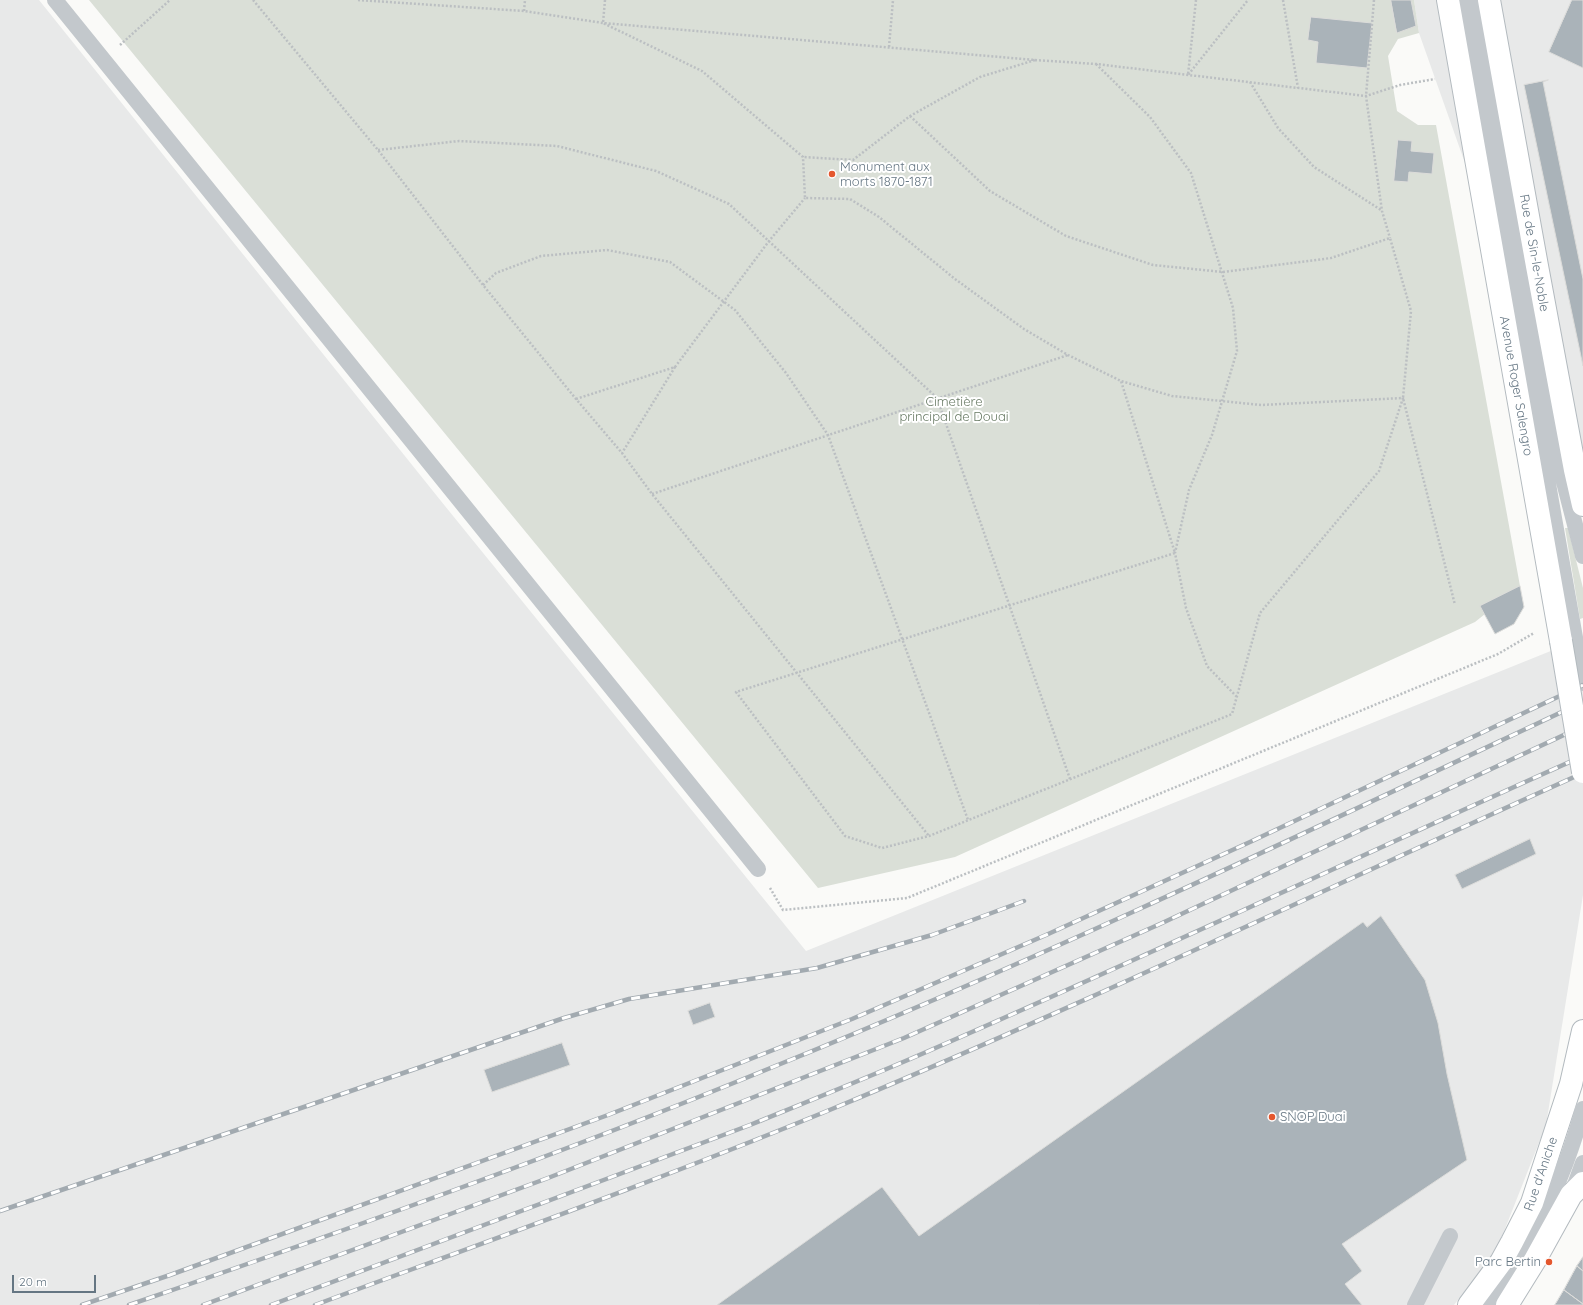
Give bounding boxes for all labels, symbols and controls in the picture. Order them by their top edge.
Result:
place label: Monument aux morts 1870-1871 [840,159,933,190]
marker: Monument aux morts 1870-1871 [827,169,837,179]
street label: Rue de Sin-le-Noble [1516,193,1552,313]
street label: Avenue Roger Salengro [1496,315,1536,457]
park label: Cimetière principal de Douai [899,394,1009,425]
place label: SNOP Duai [1280,1109,1345,1125]
marker: SNOP Duai [1267,1112,1277,1122]
street label: Rue d'Aniche [1521,1135,1561,1213]
place label: Parc Bertin [1475,1254,1541,1270]
marker: Parc Bertin [1544,1257,1554,1267]
scale bar [14,1267,98,1293]
text: 20 m [19,1274,47,1289]

